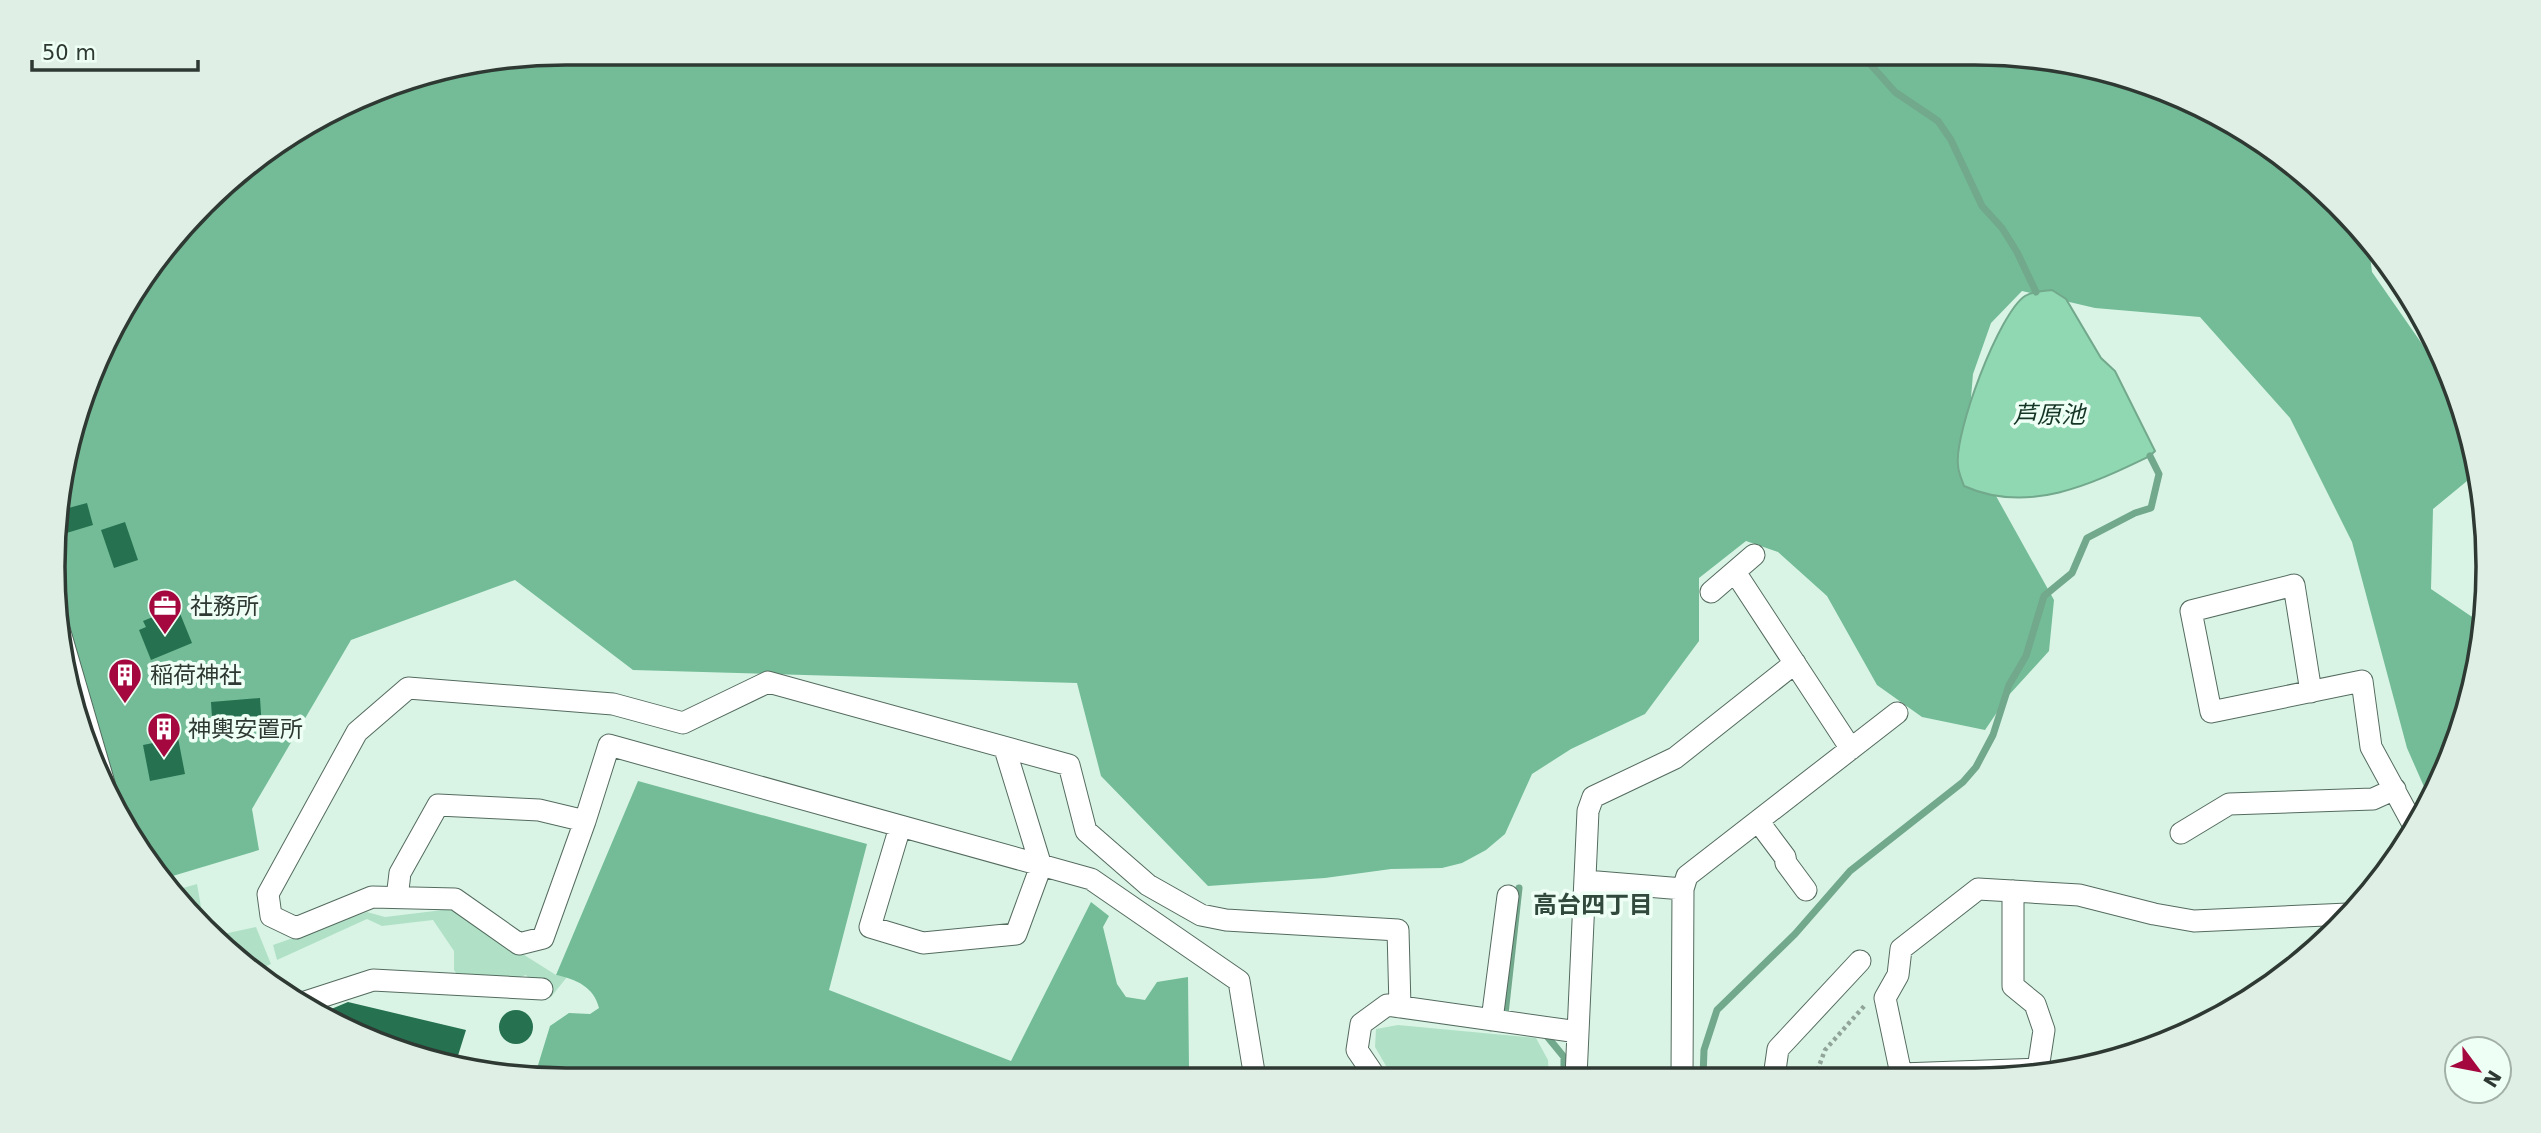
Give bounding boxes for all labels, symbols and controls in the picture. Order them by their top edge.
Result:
scale bar [32,28,198,72]
text: 50 m [42,41,96,65]
water label: 芦原池 [2013,401,2087,429]
office icon: 社務所 [146,587,184,636]
place label: 社務所 [190,593,259,619]
building icon: 稲荷神社 [106,656,144,705]
place label: 稲荷神社 [150,662,242,688]
building icon: 神輿安置所 [145,710,183,759]
place label: 神輿安置所 [188,716,303,742]
district label: 高台四丁目 [1533,891,1653,919]
north arrow [2443,1035,2513,1105]
text: N [2479,1066,2506,1092]

